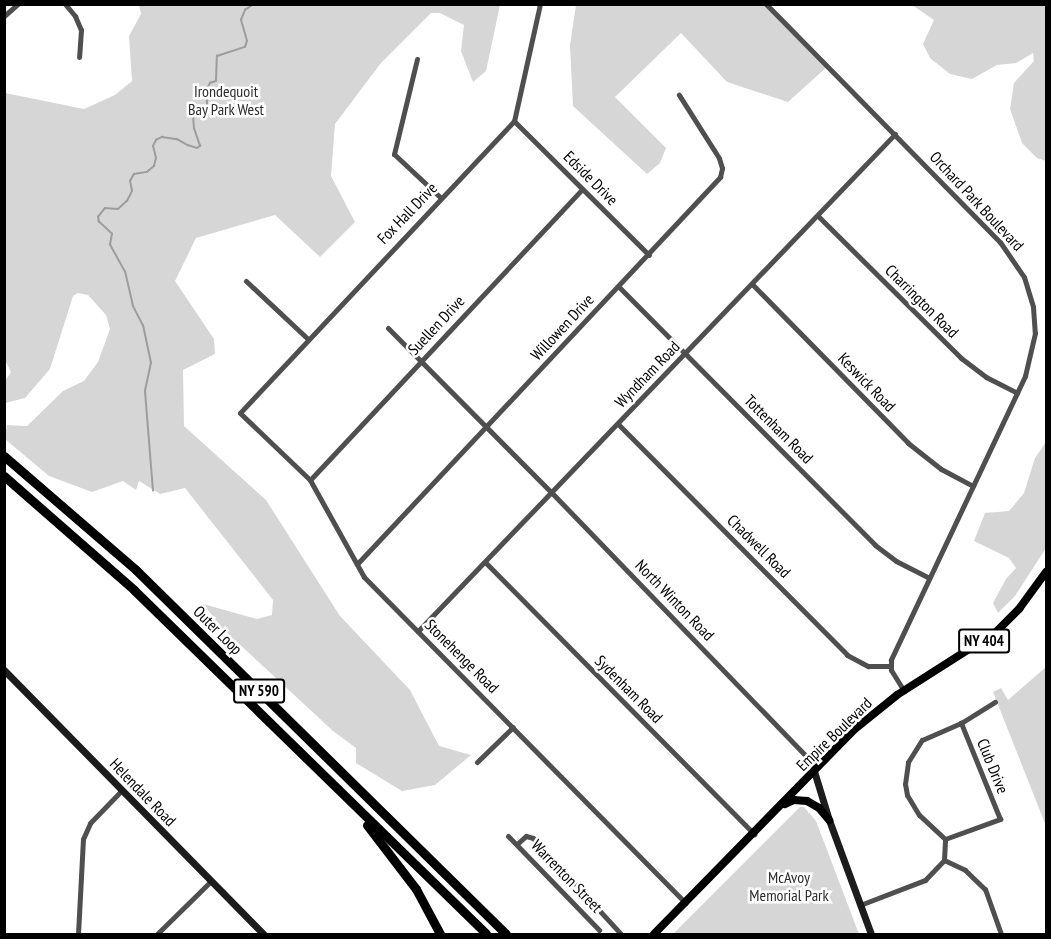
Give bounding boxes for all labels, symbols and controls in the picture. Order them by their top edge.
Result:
park label: Irondequoit Bay Park West [187,81,265,119]
street label: Edside Drive [560,147,622,209]
street label: Orchard Park Boulevard [926,147,1028,255]
street label: Fox Hall Drive [373,178,441,248]
street label: Charrington Road [881,260,963,342]
street label: Willowen Drive [526,290,598,364]
street label: Suellen Drive [404,291,468,359]
street label: Wyndham Road [611,337,683,411]
street label: Keswick Road [834,348,900,416]
street label: Tottenham Road [741,391,817,467]
street label: Chadwell Road [723,510,795,582]
street label: North Winton Road [632,555,718,645]
street label: Outer Loop [190,602,246,658]
street label: Stonehenge Road [421,615,503,697]
road number: NY 404 [957,629,1011,653]
street label: Sydenham Road [591,651,667,727]
road number: NY 590 [232,679,286,703]
street label: Empire Boulevard [792,693,876,775]
street label: Club Drive [973,736,1013,796]
street label: Helendale Road [106,754,180,830]
street label: Warrenton Street [528,836,606,916]
park label: McAvoy Memorial Park [749,867,829,905]

